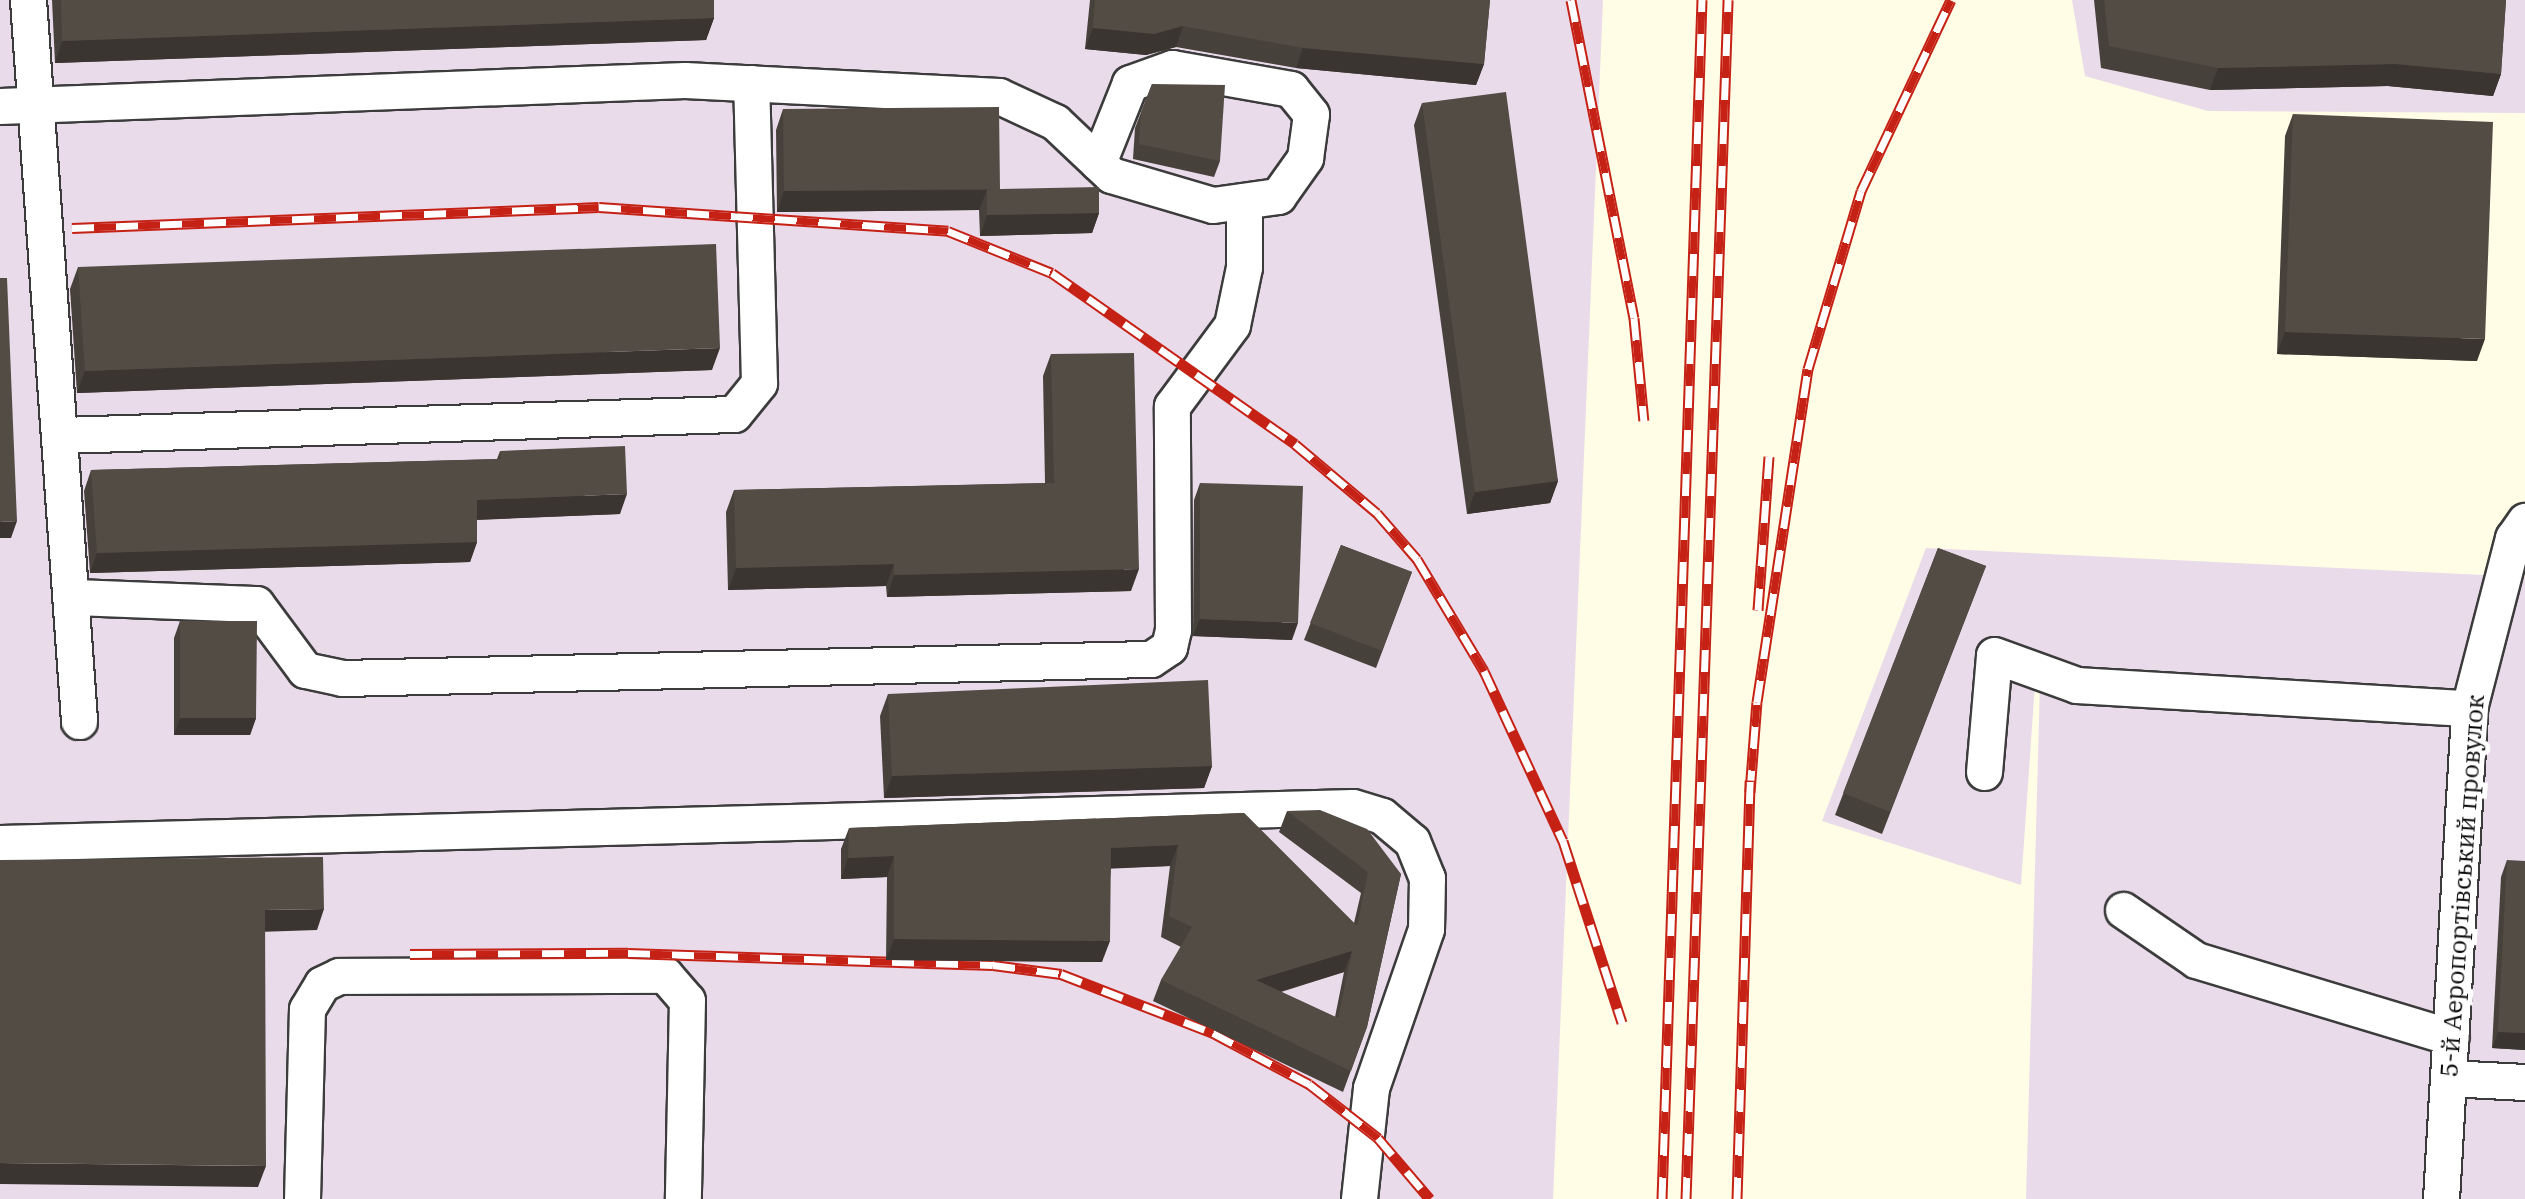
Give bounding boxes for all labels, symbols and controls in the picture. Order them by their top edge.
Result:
street label: 5-й Аеропортівський провулок [2434,694,2490,1078]

